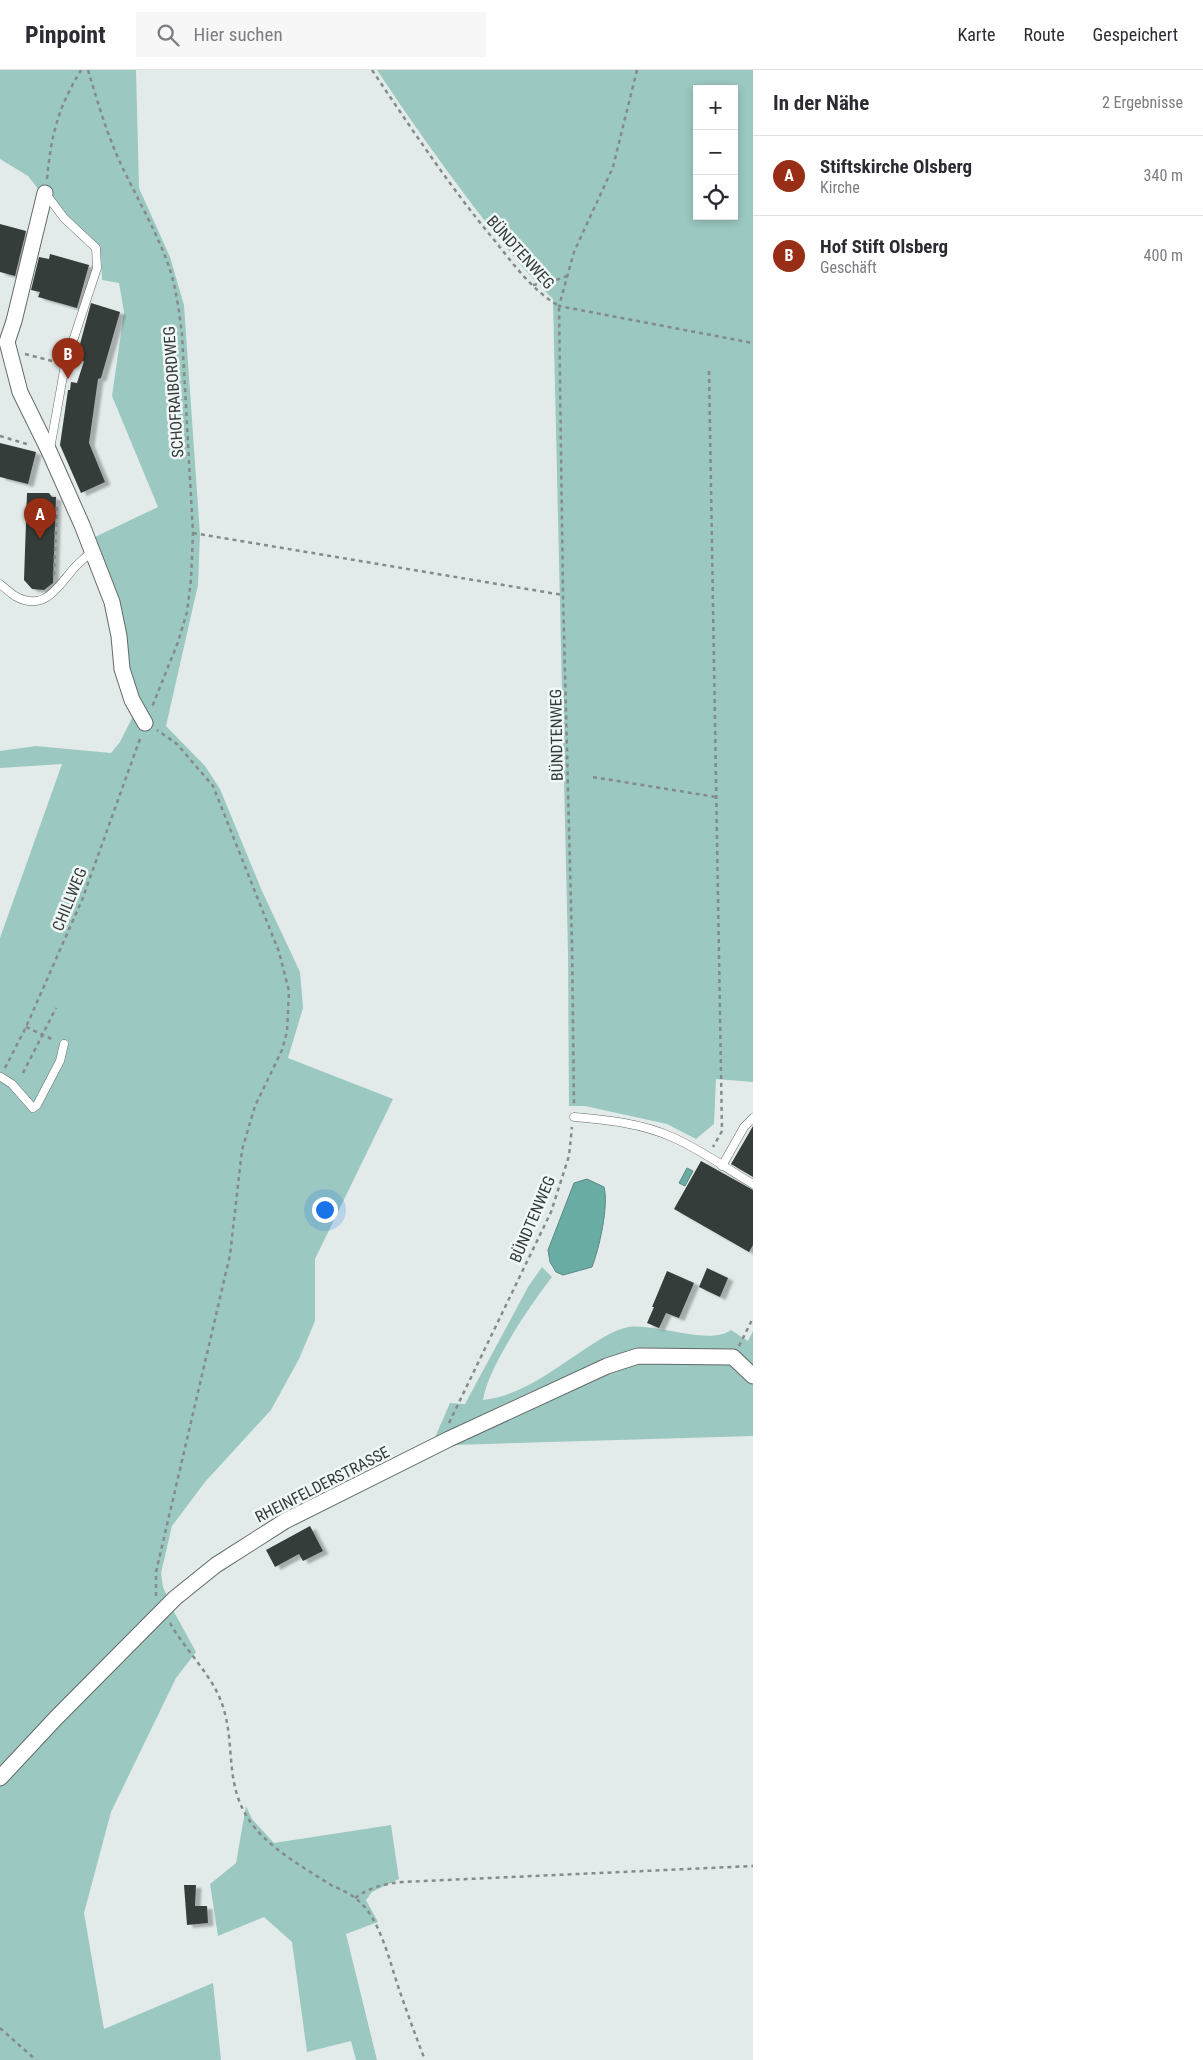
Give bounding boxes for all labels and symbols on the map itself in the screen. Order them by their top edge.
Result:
street label: BÜNDTENWEG [483,212,559,293]
street label: SCHOFRAIBORDWEG [159,326,188,458]
pin: B [52,338,84,379]
pin: A [24,498,56,539]
street label: BÜNDTENWEG [546,689,567,781]
street label: CHILLWEG [48,865,91,934]
street label: BÜNDTENWEG [506,1173,559,1265]
your location [312,1197,338,1223]
street label: RHEINFELDERSTRASSE [252,1442,393,1527]

